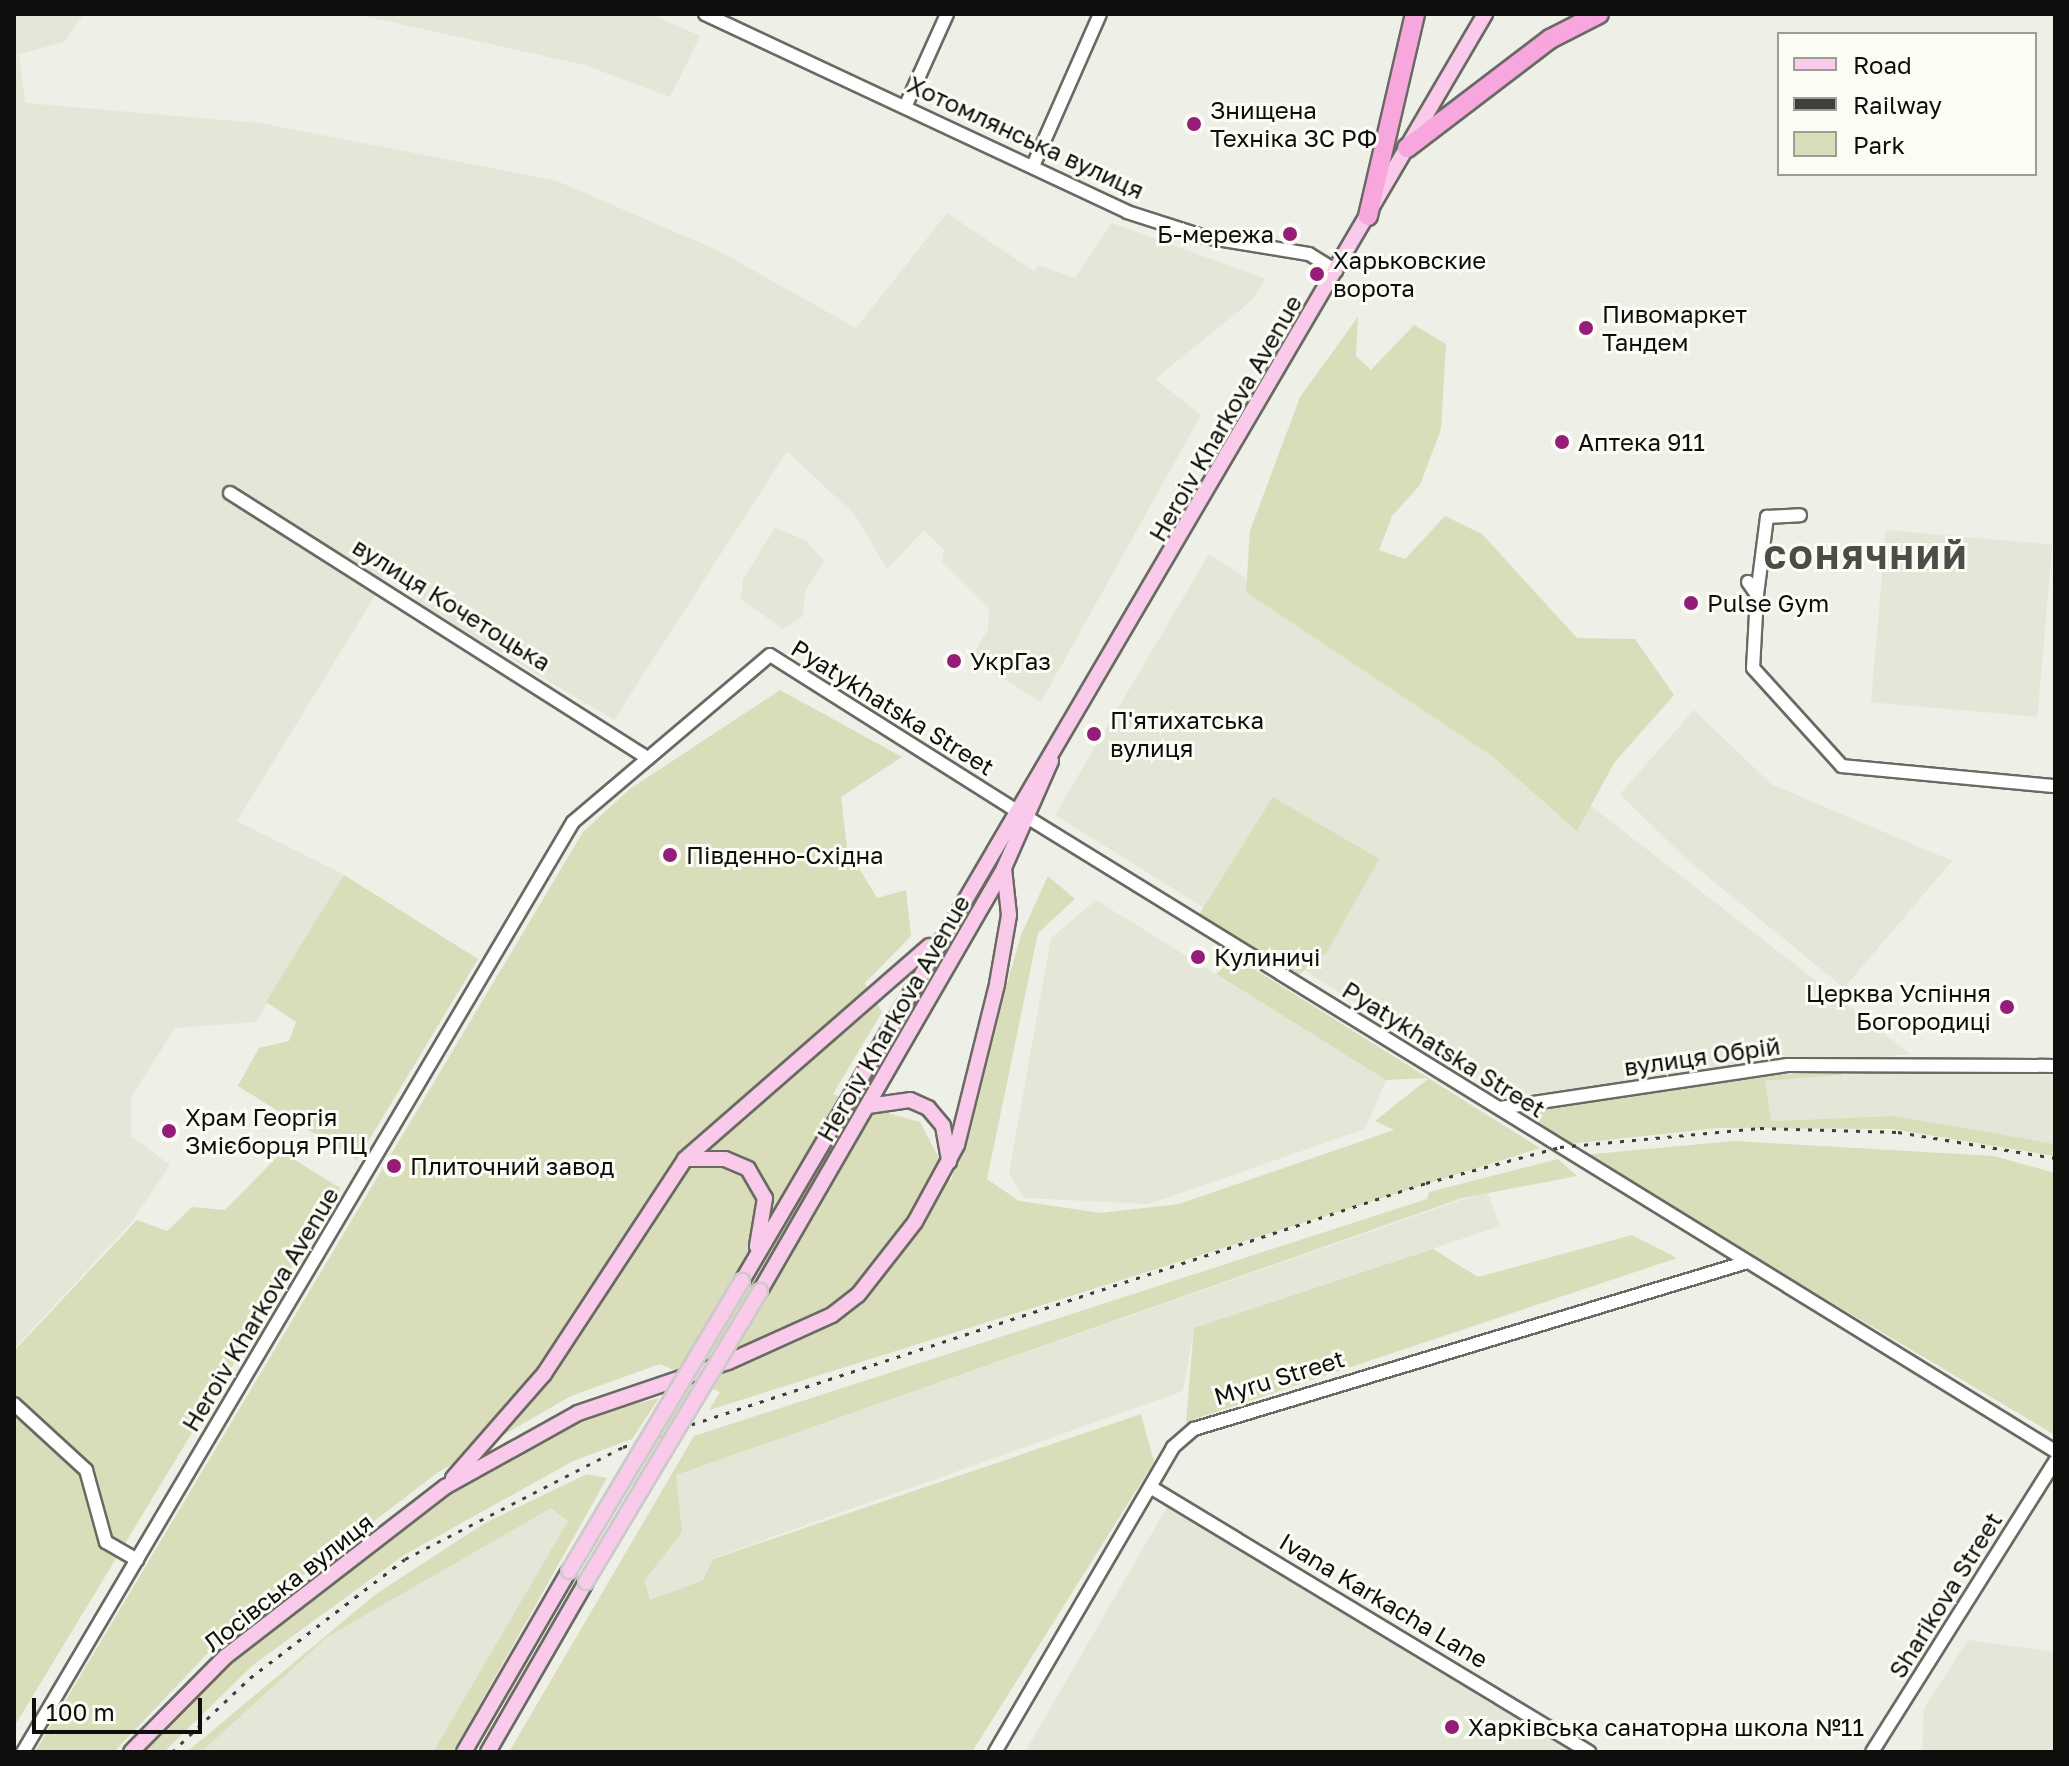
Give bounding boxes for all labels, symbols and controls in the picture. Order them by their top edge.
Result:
legend [1777,32,2037,176]
text: Road [1853,50,1912,79]
street label: Хотомлянська вулиця [903,70,1149,204]
text: Railway [1853,90,1942,119]
place label: Знищена Техніка ЗС РФ [1210,96,1377,152]
marker: Знищена Техніка ЗС РФ [1185,115,1203,133]
text: Park [1853,130,1905,159]
place label: Б-мережа [1157,220,1274,248]
marker: Б-мережа [1281,225,1299,243]
place label: Харьковские ворота [1333,246,1486,302]
marker: Харьковские ворота [1308,265,1326,283]
street label: Heroiv Kharkova Avenue [1143,290,1307,546]
place label: Пивомаркет Тандем [1602,300,1747,356]
marker: Пивомаркет Тандем [1577,319,1595,337]
place label: Аптека 911 [1578,428,1705,456]
marker: Аптека 911 [1553,433,1571,451]
street label: вулиця Кочетоцька [348,531,556,677]
district label: СОНЯЧНИЙ [1764,538,1968,576]
place label: Pulse Gym [1707,589,1829,617]
marker: Pulse Gym [1682,594,1700,612]
street label: Pyatykhatska Street [786,633,1000,781]
place label: УкрГаз [970,647,1051,675]
marker: УкрГаз [945,652,963,670]
place label: П'ятихатська вулиця [1110,706,1264,762]
marker: П'ятихатська вулиця [1085,725,1103,743]
place label: Південно-Східна [686,841,884,869]
marker: Південно-Східна [661,846,679,864]
street label: Heroiv Kharkova Avenue [811,890,975,1146]
place label: Кулиничі [1214,943,1321,971]
marker: Кулиничі [1189,948,1207,966]
street label: Pyatykhatska Street [1337,975,1551,1123]
place label: Церква Успіння Богородиці [1806,979,1991,1035]
marker: Церква Успіння Богородиці [1998,998,2016,1016]
street label: вулиця Обрій [1622,1031,1782,1081]
place label: Храм Георгія Змієборця РПЦ [185,1103,367,1159]
marker: Храм Георгія Змієборця РПЦ [160,1122,178,1140]
place label: Плиточний завод [410,1152,614,1180]
marker: Плиточний завод [385,1157,403,1175]
street label: Heroiv Kharkova Avenue [176,1182,344,1436]
street label: Myru Street [1210,1343,1348,1411]
street label: Лосівська вулиця [198,1507,378,1657]
street label: Sharikova Street [1883,1507,2007,1683]
street label: Ivana Karkacha Lane [1275,1526,1493,1674]
scale bar [36,1682,206,1732]
text: 100 m [46,1697,115,1726]
place label: Харківська санаторна школа №11 [1468,1713,1864,1741]
marker: Харківська санаторна школа №11 [1443,1718,1461,1736]

